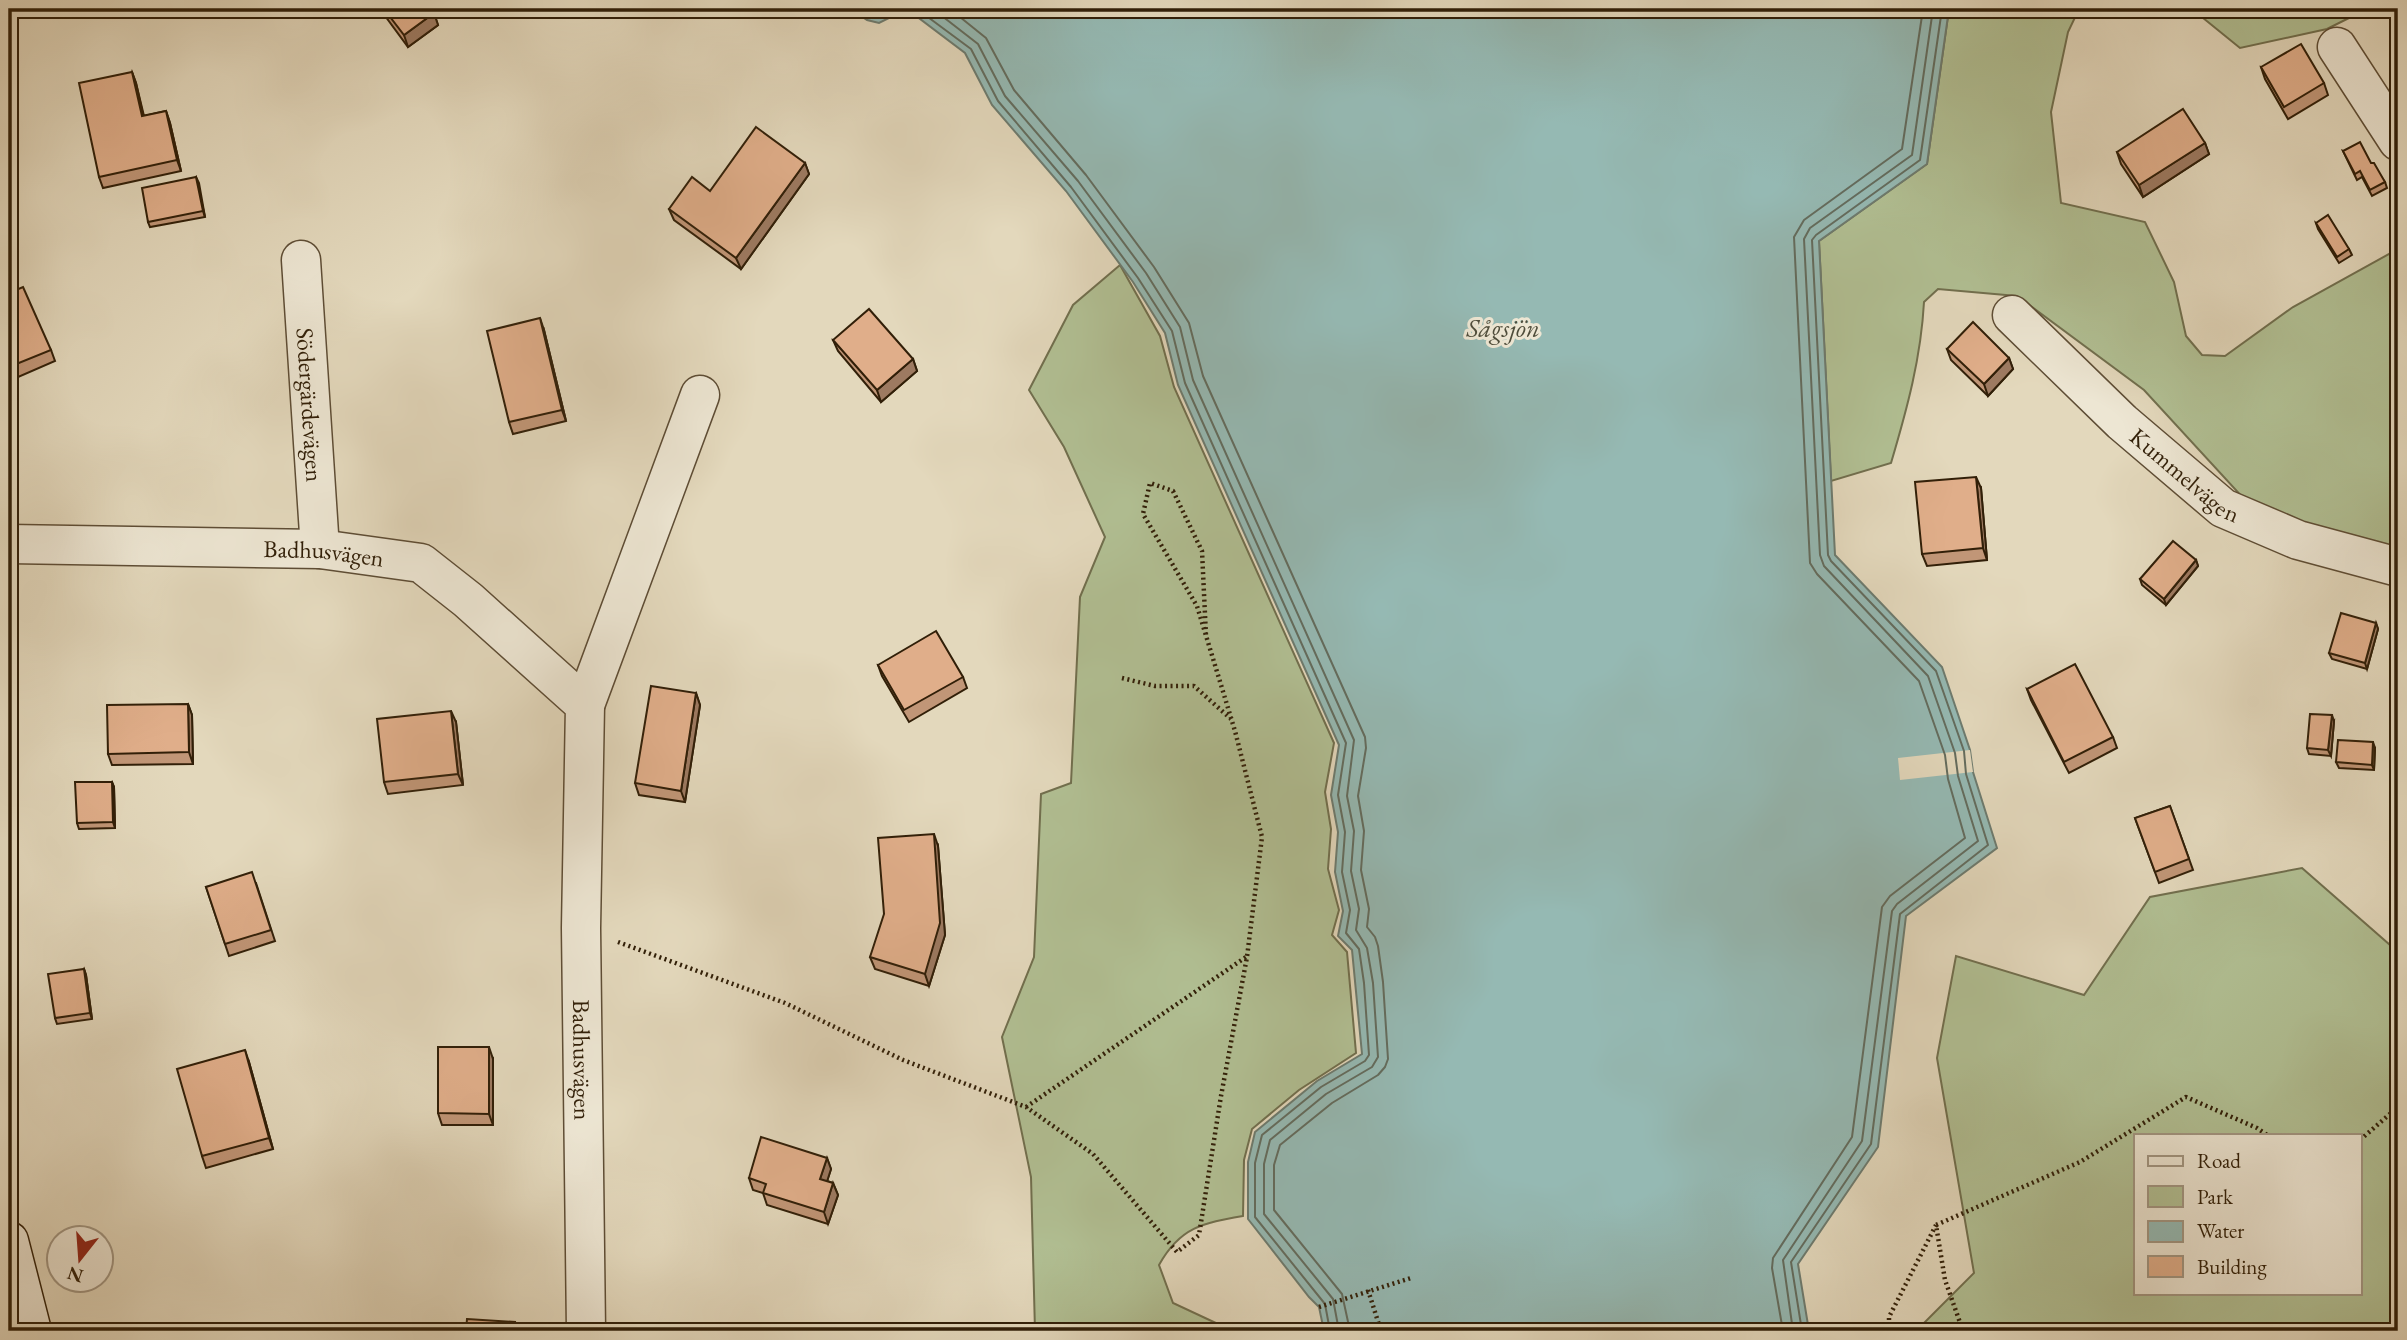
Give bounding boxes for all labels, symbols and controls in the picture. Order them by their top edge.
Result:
water label: Sågsjön [1465,311,1540,345]
street label: Södergärdevägen [290,327,331,483]
street label: Kummelvägen [2124,420,2245,529]
street label: Badhusvägen [263,533,386,573]
street label: Badhusvägen [566,999,599,1121]
legend [2134,1134,2362,1294]
text: Road [2197,1147,2241,1174]
text: Park [2197,1183,2234,1210]
text: Water [2197,1217,2244,1244]
north arrow [46,1224,116,1294]
text: Building [2197,1253,2267,1280]
text: N [64,1260,86,1289]

